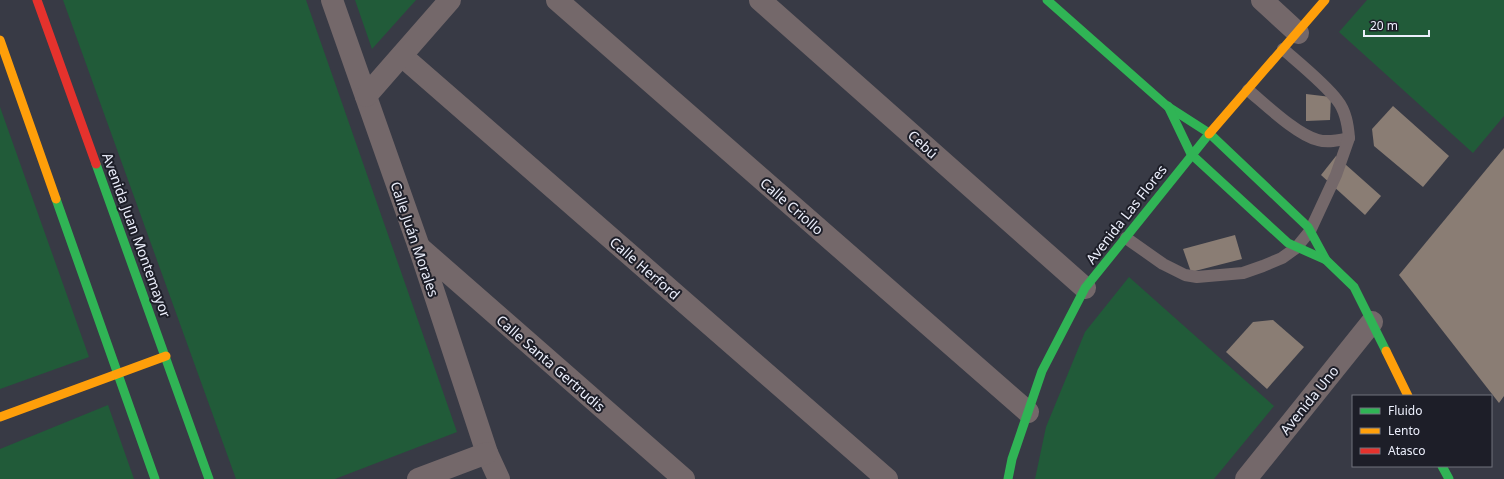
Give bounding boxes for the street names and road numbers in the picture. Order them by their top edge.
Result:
street label: Cebú [904,126,942,162]
street label: Avenida Juan Montemayor [98,150,176,320]
street label: Avenida Las Flores [1081,160,1171,268]
street label: Calle Criollo [756,173,828,239]
street label: Calle Juán Morales [386,179,444,299]
street label: Calle Herford [606,232,684,304]
street label: Calle Santa Gertrudis [493,310,610,416]
street label: Avenida Uno [1275,362,1343,438]

